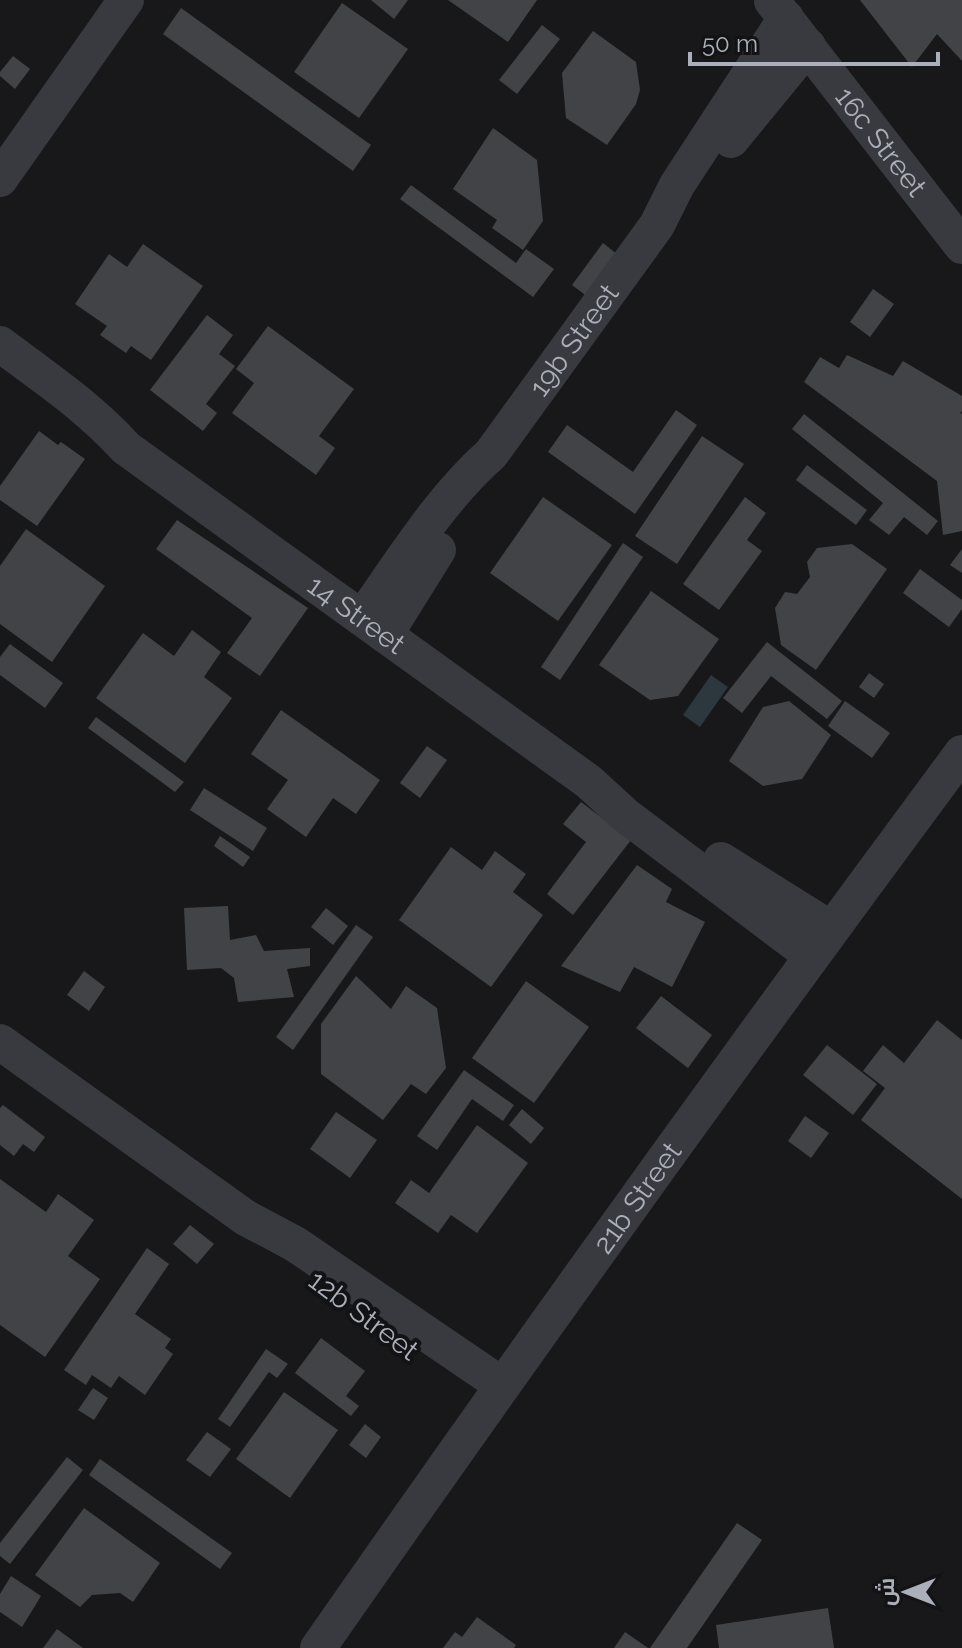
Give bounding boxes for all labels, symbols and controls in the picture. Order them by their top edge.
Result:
scale bar [690,16,938,66]
text: 50 m [702,29,758,58]
street label: 16c Street [828,81,934,204]
street label: 19b Street [522,277,626,403]
street label: 14 Street [301,569,412,661]
street label: 21b Street [587,1136,689,1260]
street label: 12b Street [302,1264,425,1368]
north arrow [866,1552,946,1632]
text: ش [873,1578,900,1606]

